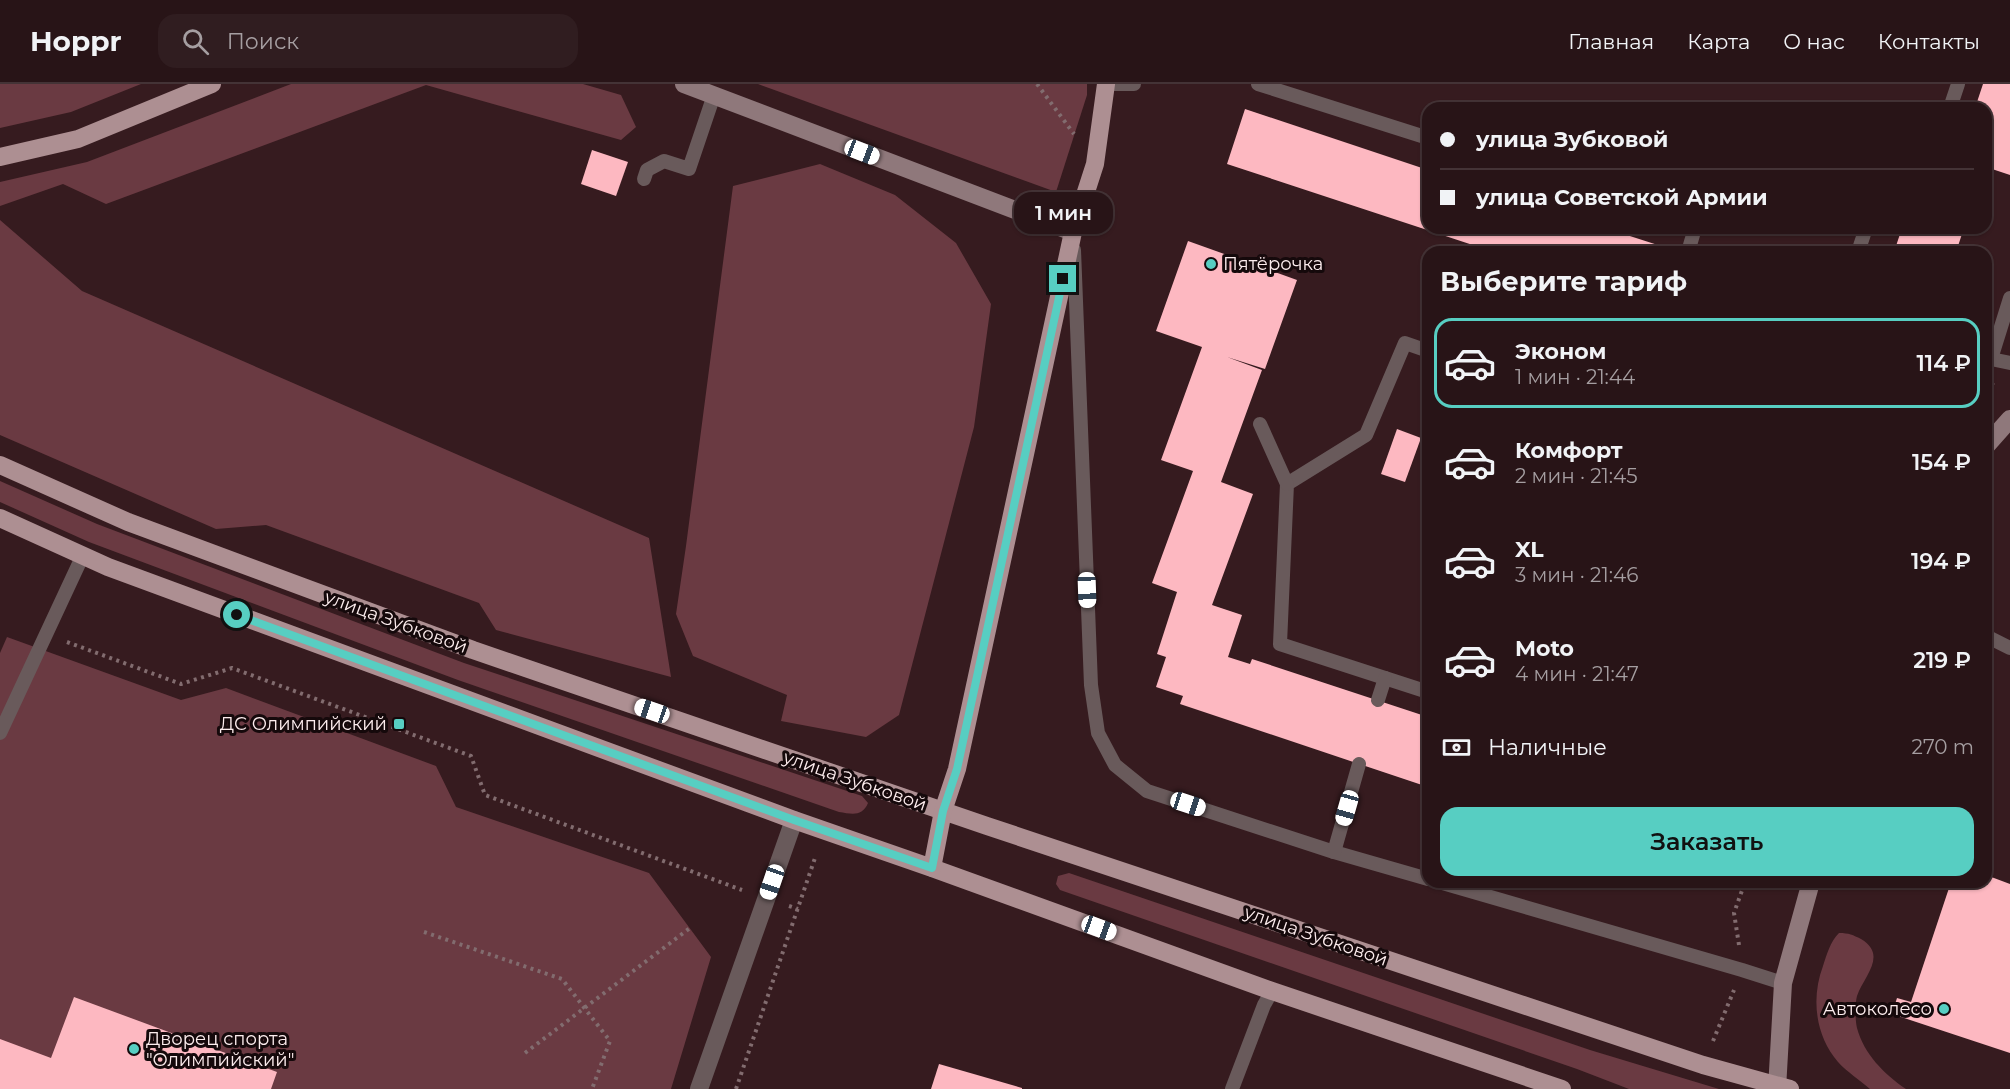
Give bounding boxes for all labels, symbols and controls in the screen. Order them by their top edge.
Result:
search box [158,14,578,68]
text: Hoppr [30,24,122,58]
icon: search [179,25,212,58]
text: Поиск [227,28,299,55]
text: Главная [1568,29,1654,54]
text: Карта [1687,29,1750,54]
text: О нас [1783,29,1845,54]
text: Контакты [1878,29,1980,54]
text: улица Зубковой [1476,126,1668,153]
car [842,137,882,167]
text: улица Советской Армии [1476,184,1768,211]
callout: 1 мин [1014,192,1112,234]
text: 1 мин [1035,201,1092,225]
place label: Пятёрочка [1223,253,1323,275]
marker: Пятёрочка [1204,257,1218,271]
route end [1049,265,1076,292]
text: Выберите тариф [1440,265,1687,298]
icon: car [1443,336,1497,390]
text: Эконом [1515,338,1606,365]
text: 114 ₽ [1916,350,1971,377]
text: 1 мин · 21:44 [1515,365,1635,389]
icon: car [1443,435,1497,489]
text: Комфорт [1515,437,1623,464]
text: 154 ₽ [1912,449,1971,476]
text: 2 мин · 21:45 [1515,464,1638,488]
icon: car [1443,534,1497,588]
text: XL [1515,536,1544,563]
text: 194 ₽ [1911,548,1971,575]
text: 3 мин · 21:46 [1515,563,1638,587]
car [1077,572,1097,608]
street label: улица Зубковой [321,586,470,658]
route start [223,601,250,628]
icon: car [1443,633,1497,687]
text: Moto [1515,635,1574,662]
text: 219 ₽ [1913,647,1971,674]
text: 4 мин · 21:47 [1515,662,1639,686]
car [632,697,672,725]
place label: ДС Олимпийский [220,713,387,735]
marker: ДС Олимпийский [392,717,406,731]
icon: cash [1440,731,1473,764]
text: Наличные [1488,734,1607,761]
text: 270 m [1912,735,1974,759]
street label: улица Зубковой [779,746,930,816]
car [1333,788,1361,828]
car [1168,790,1208,818]
button: Заказать [1440,807,1974,876]
car [758,862,786,902]
street label: улица Зубковой [1240,901,1391,971]
car [1079,913,1119,943]
place label: Автоколесо [1823,998,1932,1020]
marker: Автоколесо [1937,1002,1951,1016]
place label: Дворец спорта "Олимпийский" [146,1028,294,1071]
marker: Дворец спорта "Олимпийский" [127,1042,141,1056]

